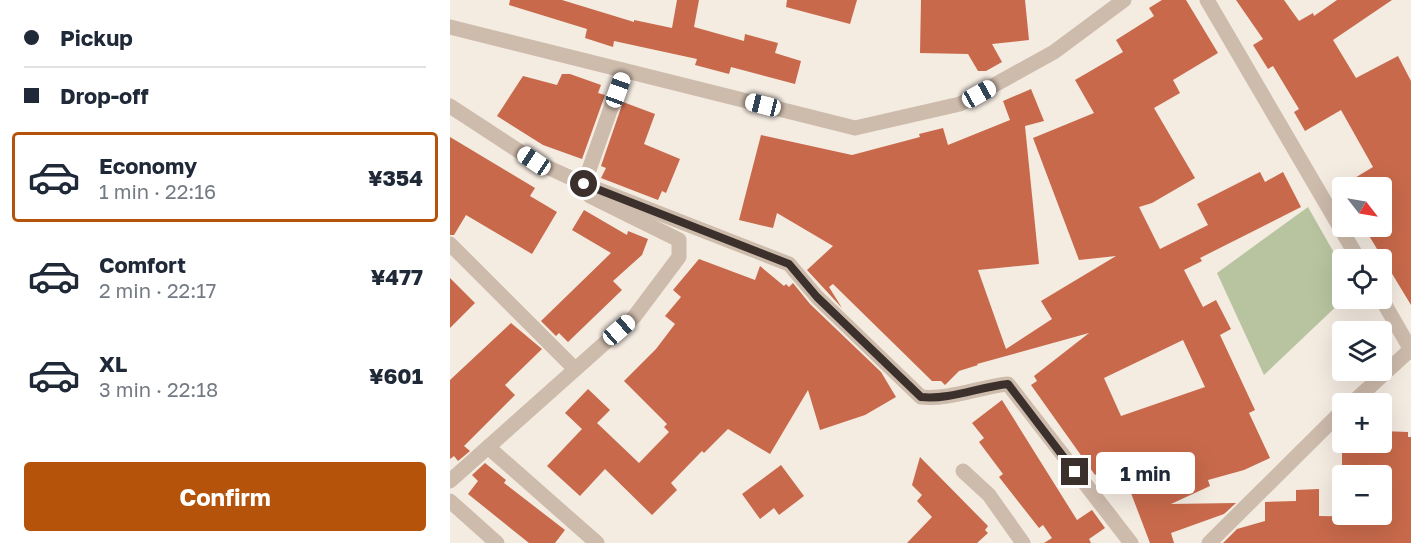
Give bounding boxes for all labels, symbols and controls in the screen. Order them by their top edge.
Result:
text: Pickup [60,24,133,51]
car [603,70,633,110]
car [959,77,999,111]
text: Drop-off [60,82,149,109]
car [743,92,783,118]
car [514,143,554,179]
icon: car [27,150,81,204]
text: Economy [99,152,197,179]
text: ¥354 [368,164,423,191]
route start [570,170,597,197]
north arrow [1332,177,1392,237]
map controls [1332,177,1392,525]
text: 1 min · 22:16 [99,179,216,203]
icon: car [27,249,81,303]
button: locate [1332,249,1392,309]
text: Comfort [99,251,186,278]
text: ¥477 [371,263,423,290]
text: 2 min · 22:17 [99,278,216,302]
car [600,311,638,349]
button: layers [1332,321,1392,381]
icon: car [27,348,81,402]
text: XL [99,350,127,377]
text: ¥601 [369,362,423,389]
text: 3 min · 22:18 [99,377,218,401]
button: + [1332,393,1392,453]
callout: 1 min [1096,451,1195,493]
route end [1061,458,1088,485]
text: 1 min [1120,461,1171,485]
button: Confirm [24,462,426,531]
button: − [1332,465,1392,525]

